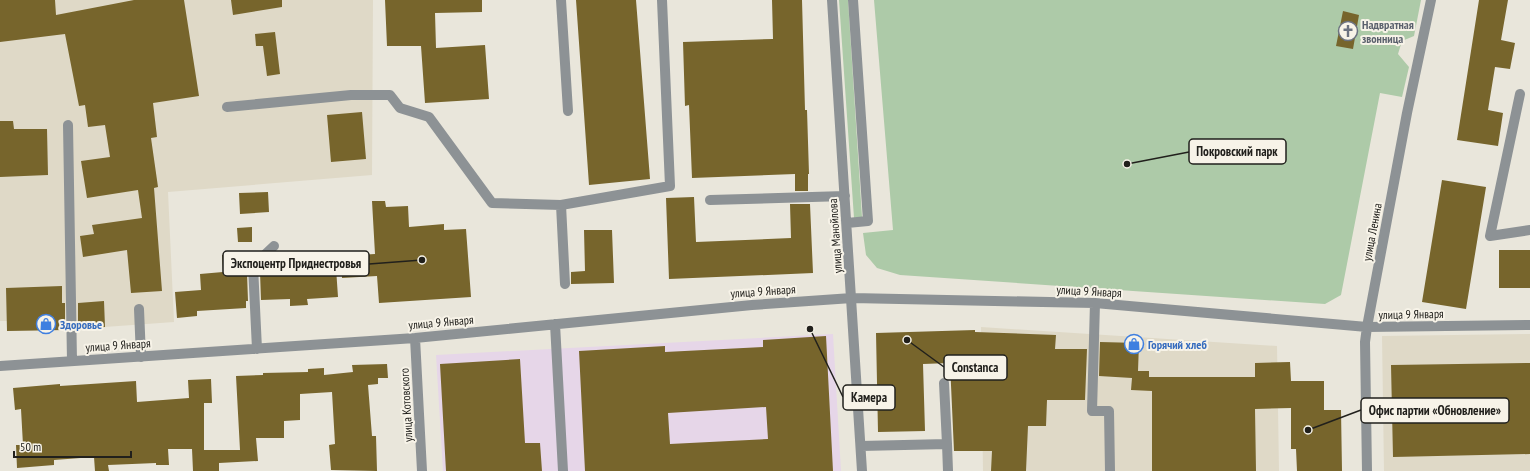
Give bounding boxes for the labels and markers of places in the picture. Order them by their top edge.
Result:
place label: Надвратная звонница [1362,17,1414,46]
church icon: Надвратная звонница [1337,20,1359,42]
callout: Покровский парк [1189,139,1286,164]
callout: Экспоцентр Приднестровья [223,251,369,276]
shop icon: Здоровье [35,313,57,335]
place label: Здоровье [60,317,102,332]
shop icon: Горячий хлеб [1123,333,1145,355]
place label: Горячий хлеб [1148,337,1207,352]
callout: Constanca [944,355,1007,380]
callout: Камера [843,385,895,410]
callout: Офис партии «Обновление» [1361,398,1509,423]

